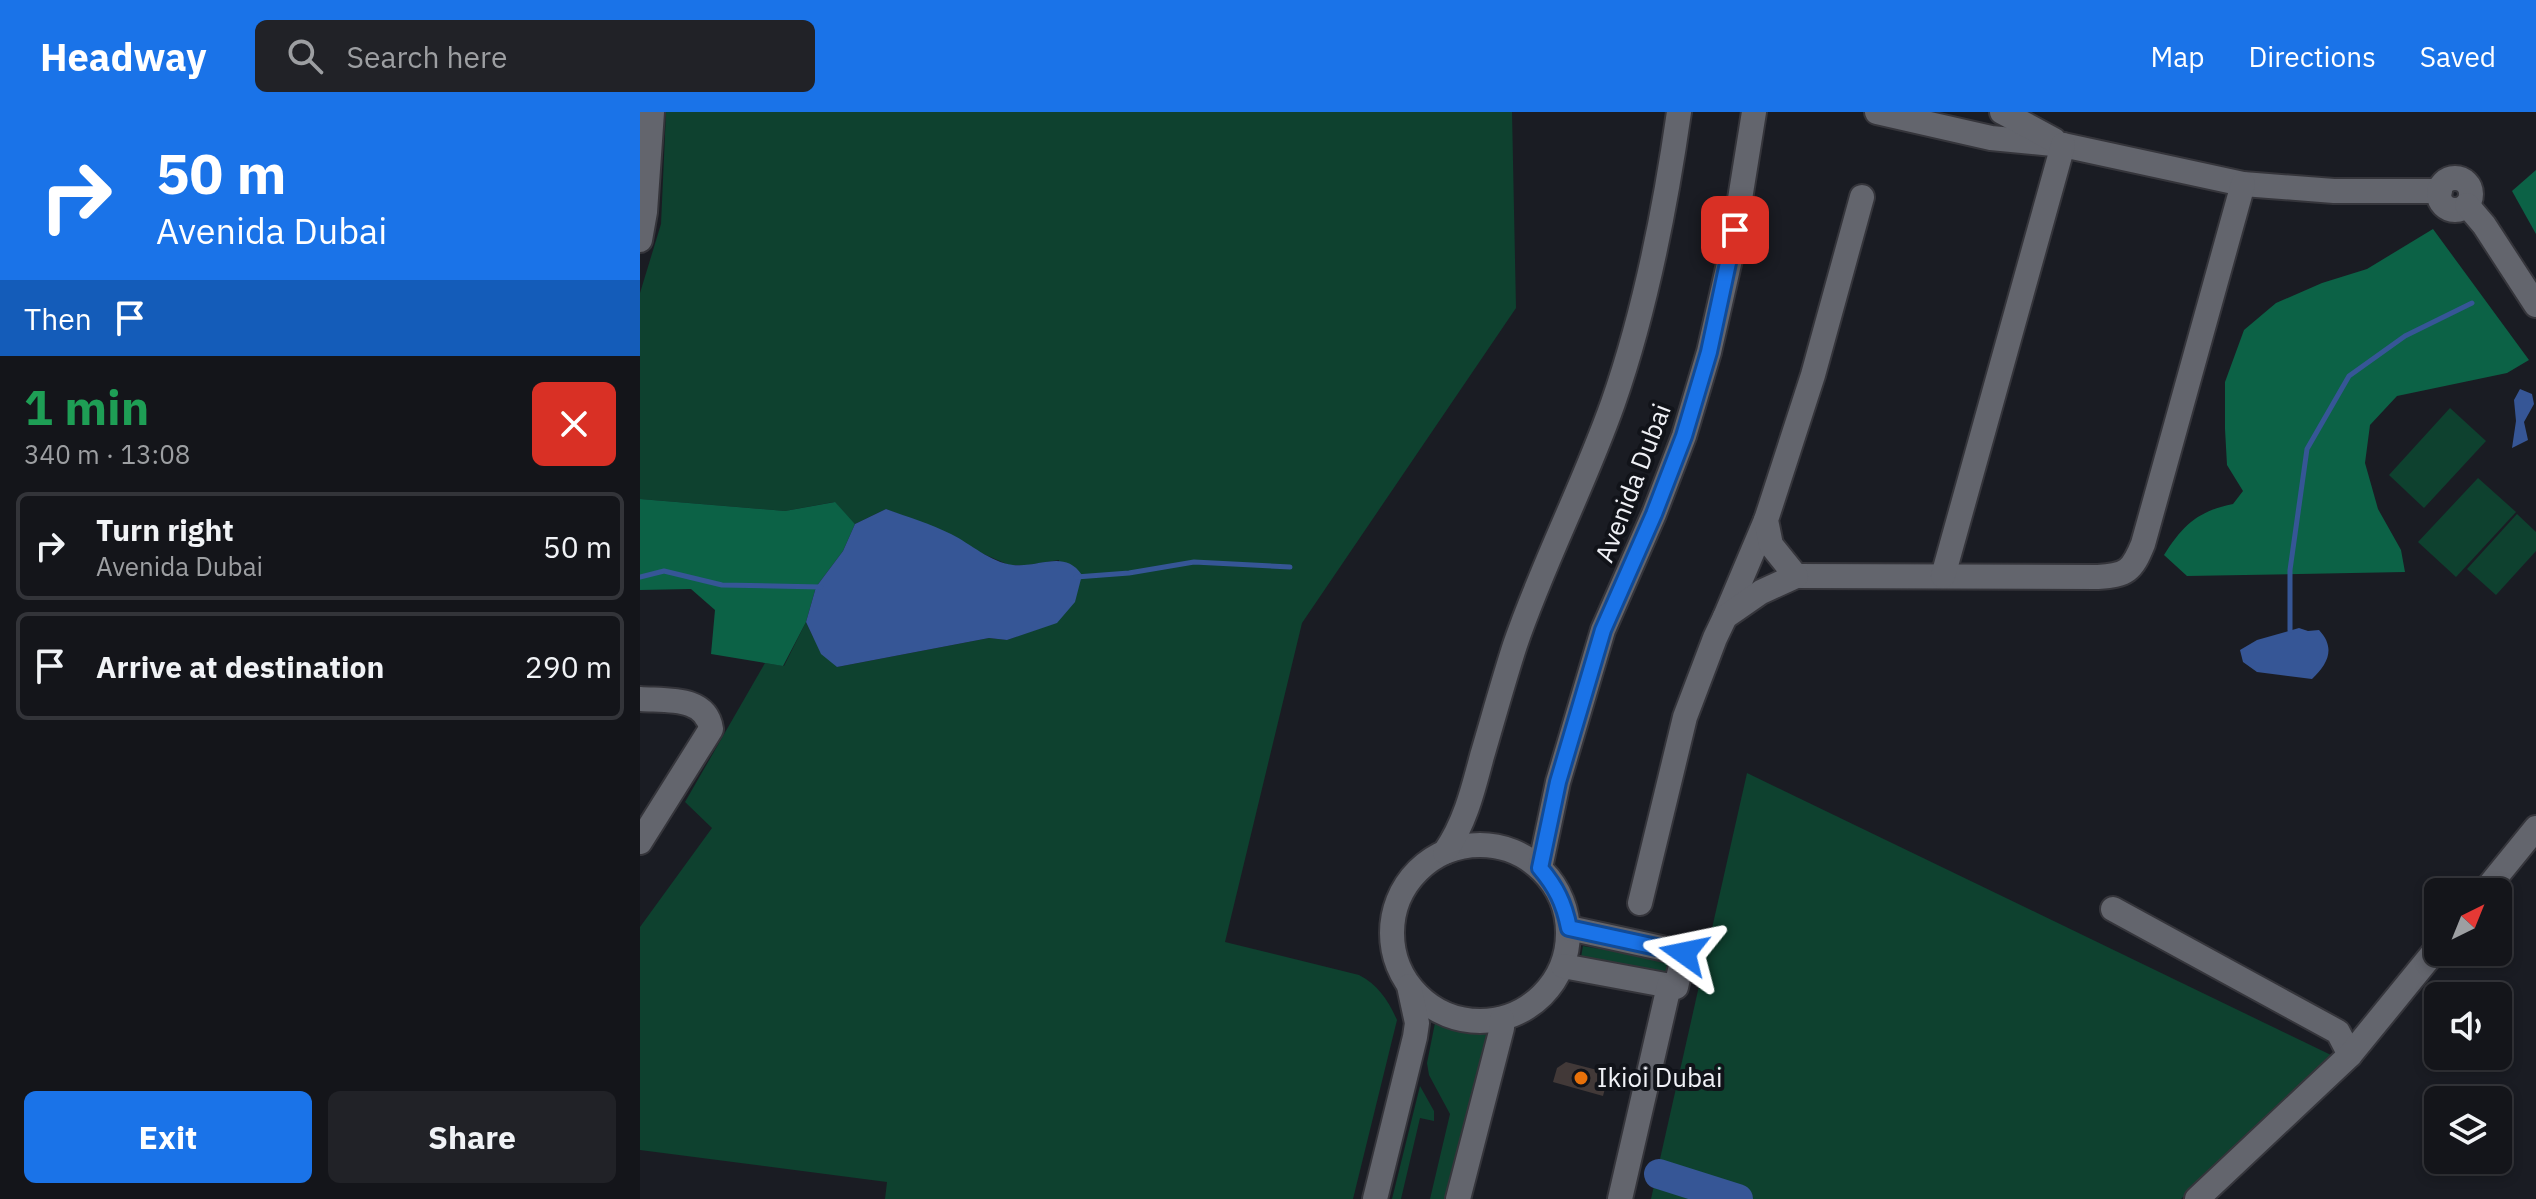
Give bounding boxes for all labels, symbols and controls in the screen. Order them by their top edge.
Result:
search box [255,20,815,92]
text: Headway [40,32,207,81]
icon: search [283,34,327,78]
text: Search here [347,37,507,76]
text: Map [2150,38,2204,75]
text: Directions [2248,38,2376,75]
text: Saved [2420,38,2496,75]
text: 50 m [156,137,286,209]
icon: right [24,144,128,248]
pin [1701,196,1769,264]
text: Avenida Dubai [156,207,387,254]
icon: arrive [1713,208,1757,252]
icon: arrive [108,296,152,340]
text: Then [24,299,92,338]
text: 1 min [24,376,149,438]
button: close [532,382,616,466]
street label: Avenida Dubai [1586,399,1678,567]
text: 340 m · 13:08 [24,437,190,471]
text: Turn right [96,510,234,549]
icon: right [28,524,72,568]
text: 50 m [543,527,612,566]
text: Avenida Dubai [96,549,263,583]
icon: arrive [28,644,72,688]
text: Arrive at destination [96,647,384,686]
text: 290 m [525,647,612,686]
north arrow [2424,878,2512,966]
map controls [2424,878,2512,1174]
position arrow [1642,911,1726,995]
button: sound [2424,982,2512,1070]
place label: Ikioi Dubai [1597,1060,1722,1094]
marker: Ikioi Dubai [1572,1069,1590,1087]
button: layers [2424,1086,2512,1174]
button: Exit [24,1091,312,1183]
button: Share [328,1091,616,1183]

